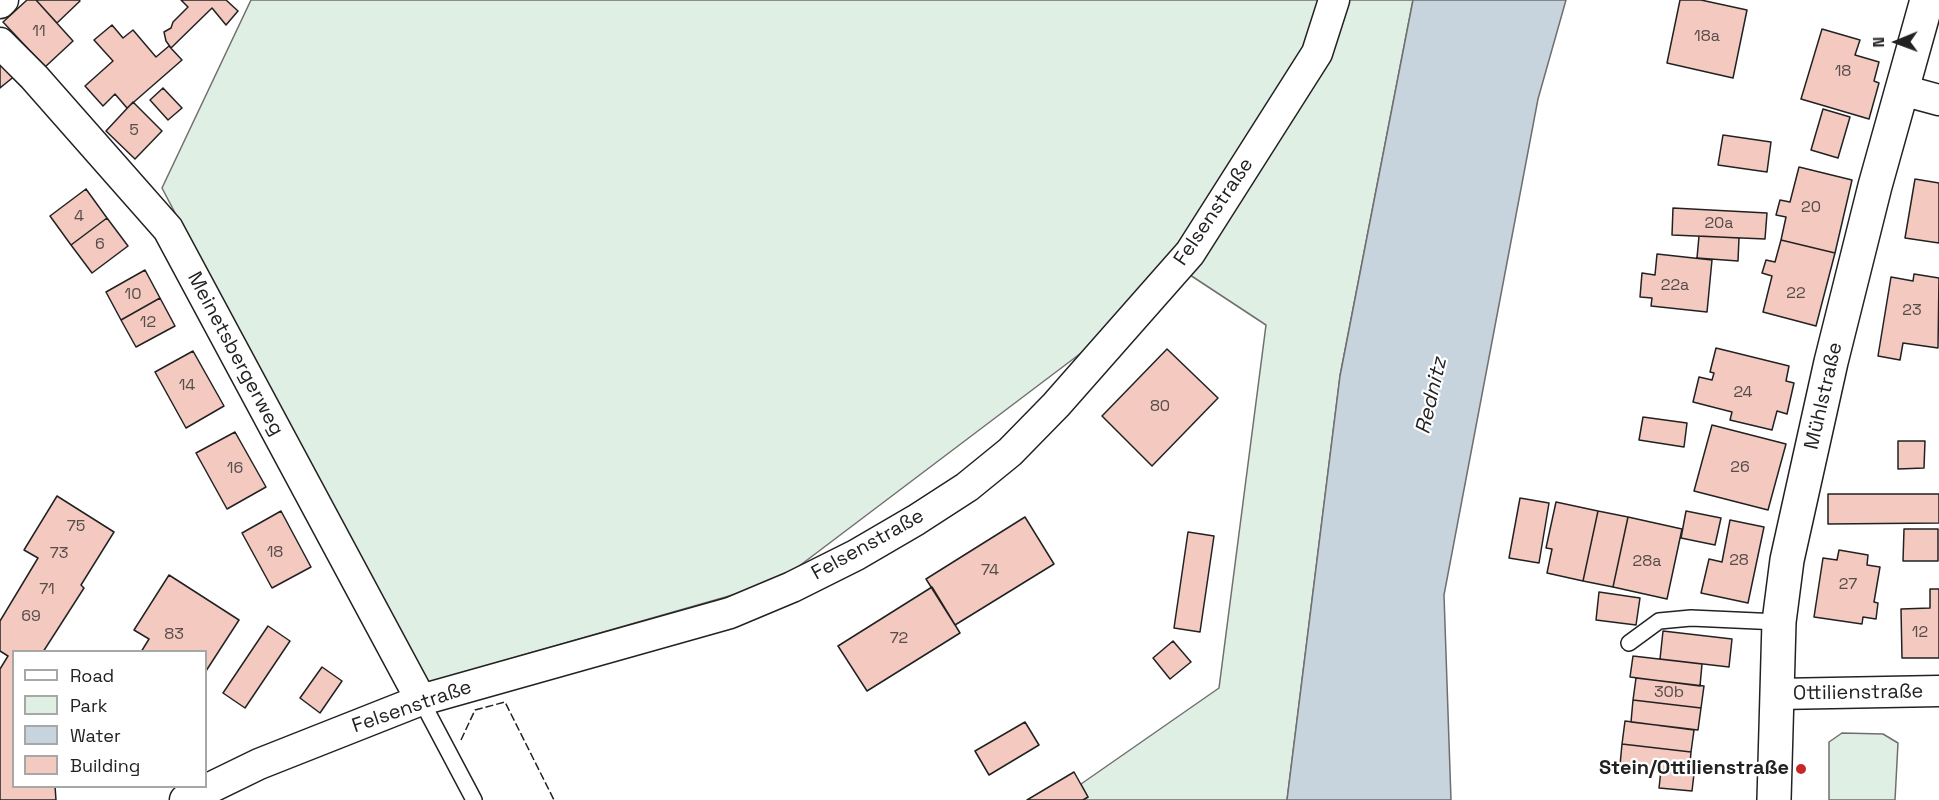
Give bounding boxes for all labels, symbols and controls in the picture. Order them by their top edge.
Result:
north arrow [1867,12,1927,72]
house number: 11 [32,22,46,42]
house number: 18a [1694,27,1720,47]
text: N [1868,37,1889,48]
house number: 18 [1835,62,1851,82]
house number: 5 [129,121,139,141]
street label: Felsenstraße [1169,154,1259,270]
house number: 20 [1801,198,1821,218]
house number: 4 [74,207,84,227]
house number: 20a [1704,214,1734,234]
house number: 6 [95,235,105,255]
street label: Meinetsbergerweg [182,268,288,440]
house number: 22a [1661,276,1689,296]
house number: 22 [1786,284,1806,304]
house number: 10 [125,285,141,305]
house number: 23 [1902,301,1922,321]
house number: 12 [140,313,156,333]
street label: Mühlstraße [1800,340,1848,452]
water label: Rednitz [1411,355,1453,437]
house number: 14 [179,376,195,396]
house number: 24 [1733,383,1753,403]
house number: 80 [1150,397,1170,417]
house number: 26 [1730,458,1750,478]
house number: 16 [227,459,243,479]
street label: Felsenstraße [808,504,928,586]
house number: 75 [67,517,85,537]
house number: 18 [267,543,283,563]
house number: 73 [50,544,68,564]
house number: 28 [1729,551,1749,571]
house number: 28a [1633,552,1661,572]
house number: 74 [981,561,999,581]
house number: 27 [1839,575,1857,595]
house number: 71 [39,580,55,600]
house number: 69 [21,607,41,627]
house number: 12 [1912,623,1928,643]
house number: 83 [164,625,184,645]
house number: 72 [890,629,908,649]
legend [12,650,207,788]
text: Road [70,664,114,687]
street label: Felsenstraße [349,675,475,739]
street label: Ottilienstraße [1793,680,1923,706]
house number: 30b [1654,683,1684,703]
text: Park [70,694,107,717]
text: Water [70,724,121,747]
text: Building [70,754,140,777]
place label: Stein/Ottilienstraße [1599,757,1789,781]
marker: Stein/Ottilienstraße [1794,762,1808,776]

